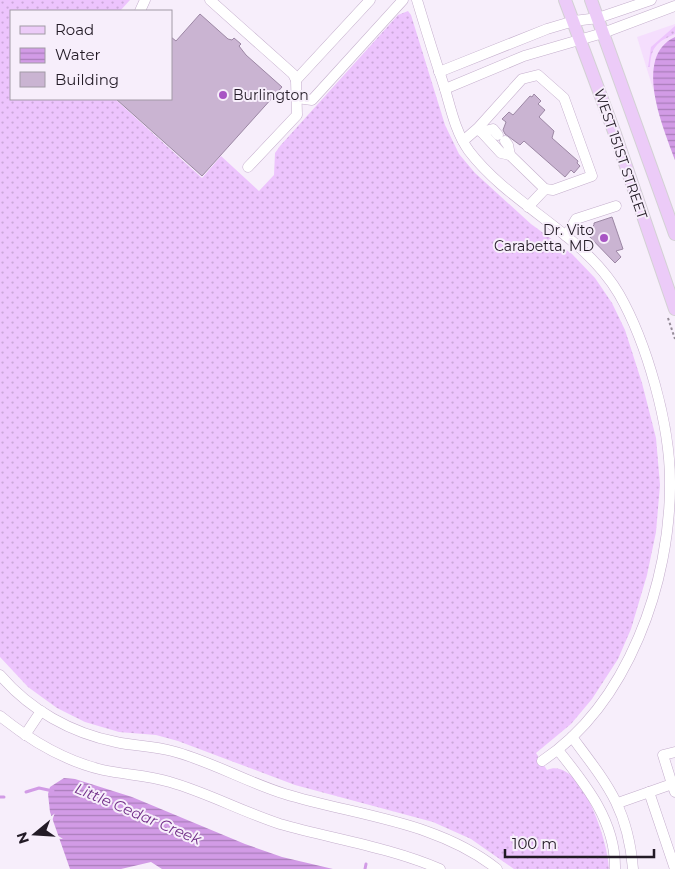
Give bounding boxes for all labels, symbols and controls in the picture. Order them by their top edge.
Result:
legend [10,10,172,100]
text: Road [55,20,94,39]
text: Water [55,45,101,64]
text: Building [55,70,119,89]
place label: Burlington [233,86,309,104]
street label: WEST 151ST STREET [590,87,652,221]
marker: Burlington [217,89,229,101]
place label: Dr. Vito Carabetta, MD [494,221,594,255]
marker: Dr. Vito Carabetta, MD [598,232,610,244]
water label: Little Cedar Creek [72,778,205,849]
north arrow [10,809,60,859]
scale bar [505,826,654,858]
text: N [12,830,33,846]
text: 100 m [512,834,557,853]

